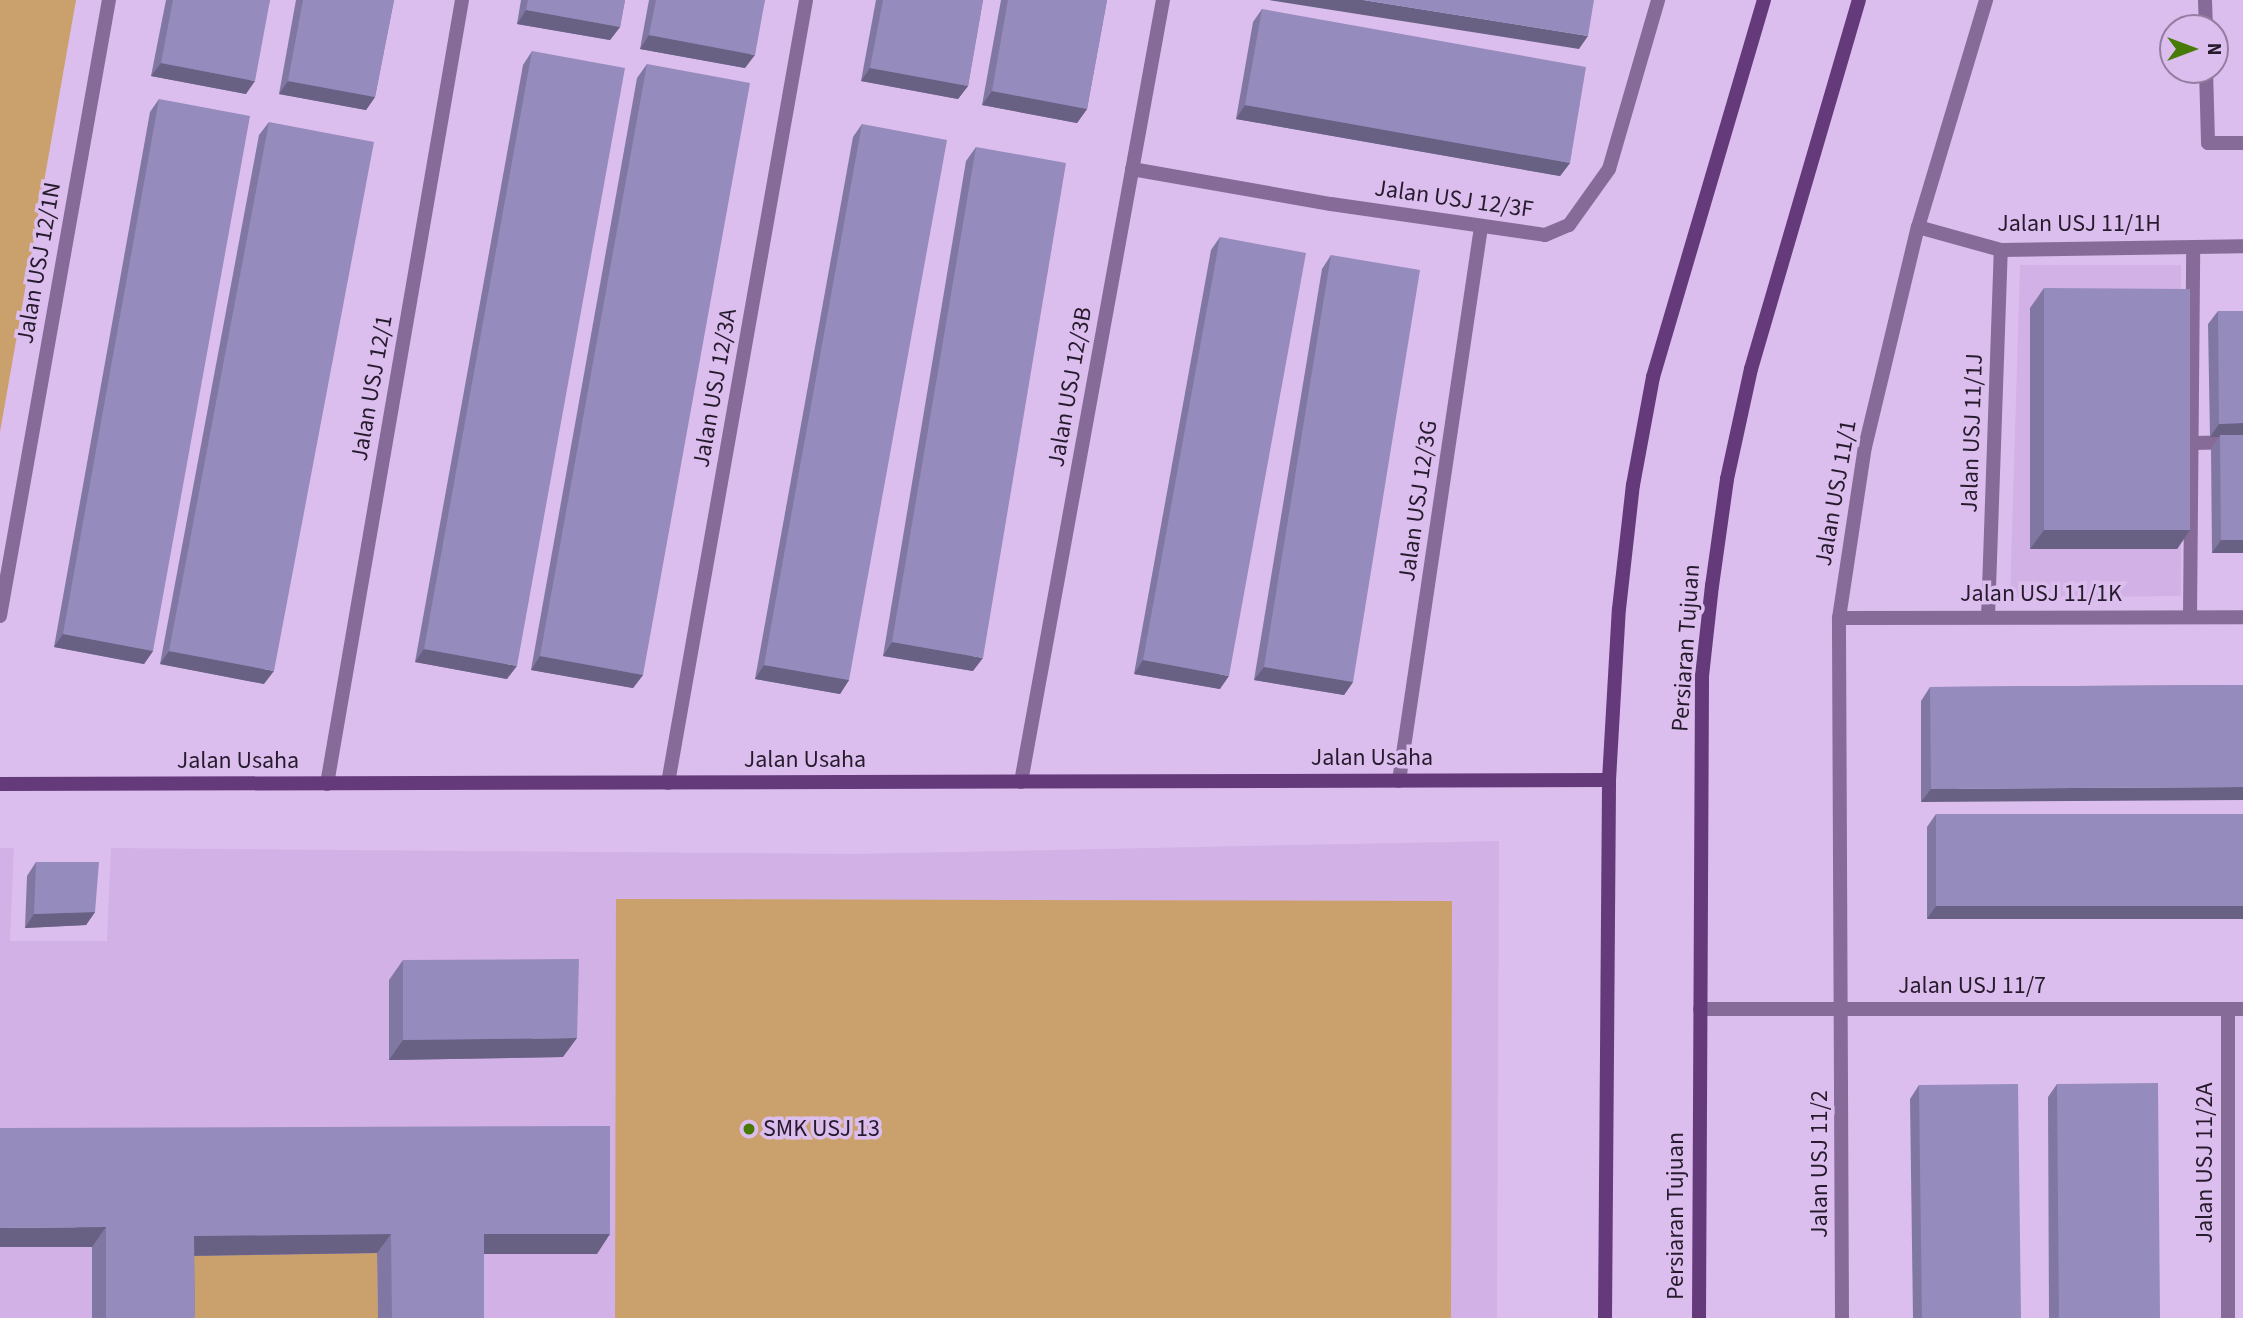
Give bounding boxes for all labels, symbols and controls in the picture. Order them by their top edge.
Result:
north arrow [2159,14,2229,84]
text: N [2200,43,2227,55]
street label: Jalan USJ 12/3F [1373,174,1535,224]
street label: Jalan USJ 12/1N [11,180,67,346]
street label: Jalan USJ 11/1H [1997,210,2161,238]
street label: Jalan USJ 12/3B [1042,305,1098,469]
street label: Jalan USJ 12/3A [687,306,743,470]
street label: Jalan USJ 12/1 [345,313,399,463]
street label: Jalan USJ 11/1J [1955,353,1989,513]
street label: Jalan USJ 12/3G [1392,418,1444,584]
street label: Jalan USJ 11/1 [1809,418,1863,568]
street label: Persiaran Tujuan [1666,563,1706,733]
street label: Jalan USJ 11/1K [1960,580,2122,608]
street label: Jalan Usaha [1311,744,1433,772]
street label: Jalan Usaha [744,746,866,774]
street label: Jalan Usaha [177,747,299,775]
street label: Jalan USJ 11/7 [1898,972,2046,1000]
street label: Jalan USJ 11/2A [2191,1083,2219,1243]
street label: Jalan USJ 11/2 [1806,1090,1834,1238]
place label: SMK USJ 13 [763,1115,880,1143]
marker: SMK USJ 13 [741,1121,757,1137]
street label: Persiaran Tujuan [1662,1132,1690,1300]

